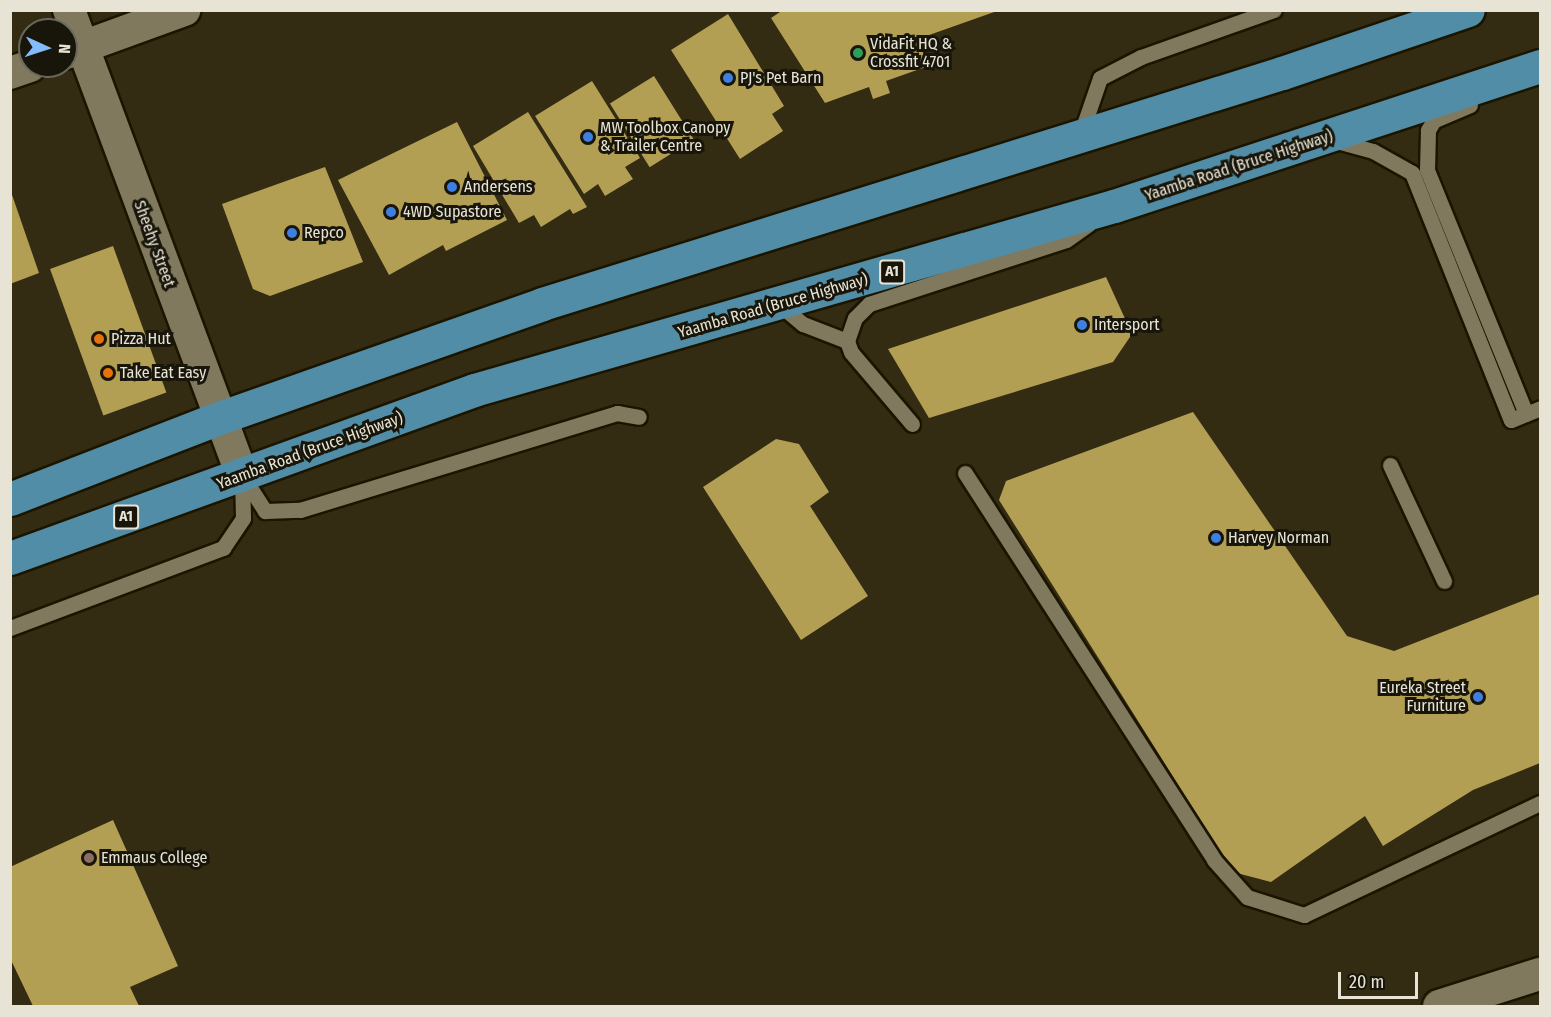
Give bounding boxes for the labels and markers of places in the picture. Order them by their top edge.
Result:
place label: VidaFit HQ & Crossfit 4701 [870,34,952,72]
marker: VidaFit HQ & Crossfit 4701 [851,46,865,60]
place label: PJ's Pet Barn [740,68,821,88]
marker: PJ's Pet Barn [721,71,735,85]
place label: MW Toolbox Canopy & Trailer Centre [600,118,730,156]
marker: MW Toolbox Canopy & Trailer Centre [581,130,595,144]
place label: Andersens [464,177,533,197]
marker: Andersens [445,180,459,194]
place label: 4WD Supastore [403,202,501,222]
marker: 4WD Supastore [384,205,398,219]
place label: Repco [304,223,344,243]
marker: Repco [285,226,299,240]
place label: Intersport [1094,315,1159,335]
marker: Intersport [1075,318,1089,332]
place label: Pizza Hut [111,329,171,349]
marker: Pizza Hut [92,332,106,346]
place label: Take Eat Easy [120,363,206,383]
marker: Take Eat Easy [101,366,115,380]
place label: Harvey Norman [1228,528,1329,548]
marker: Harvey Norman [1209,531,1223,545]
place label: Eureka Street Furniture [1379,678,1466,716]
marker: Eureka Street Furniture [1471,690,1485,704]
place label: Emmaus College [101,848,207,868]
marker: Emmaus College [82,851,96,865]

